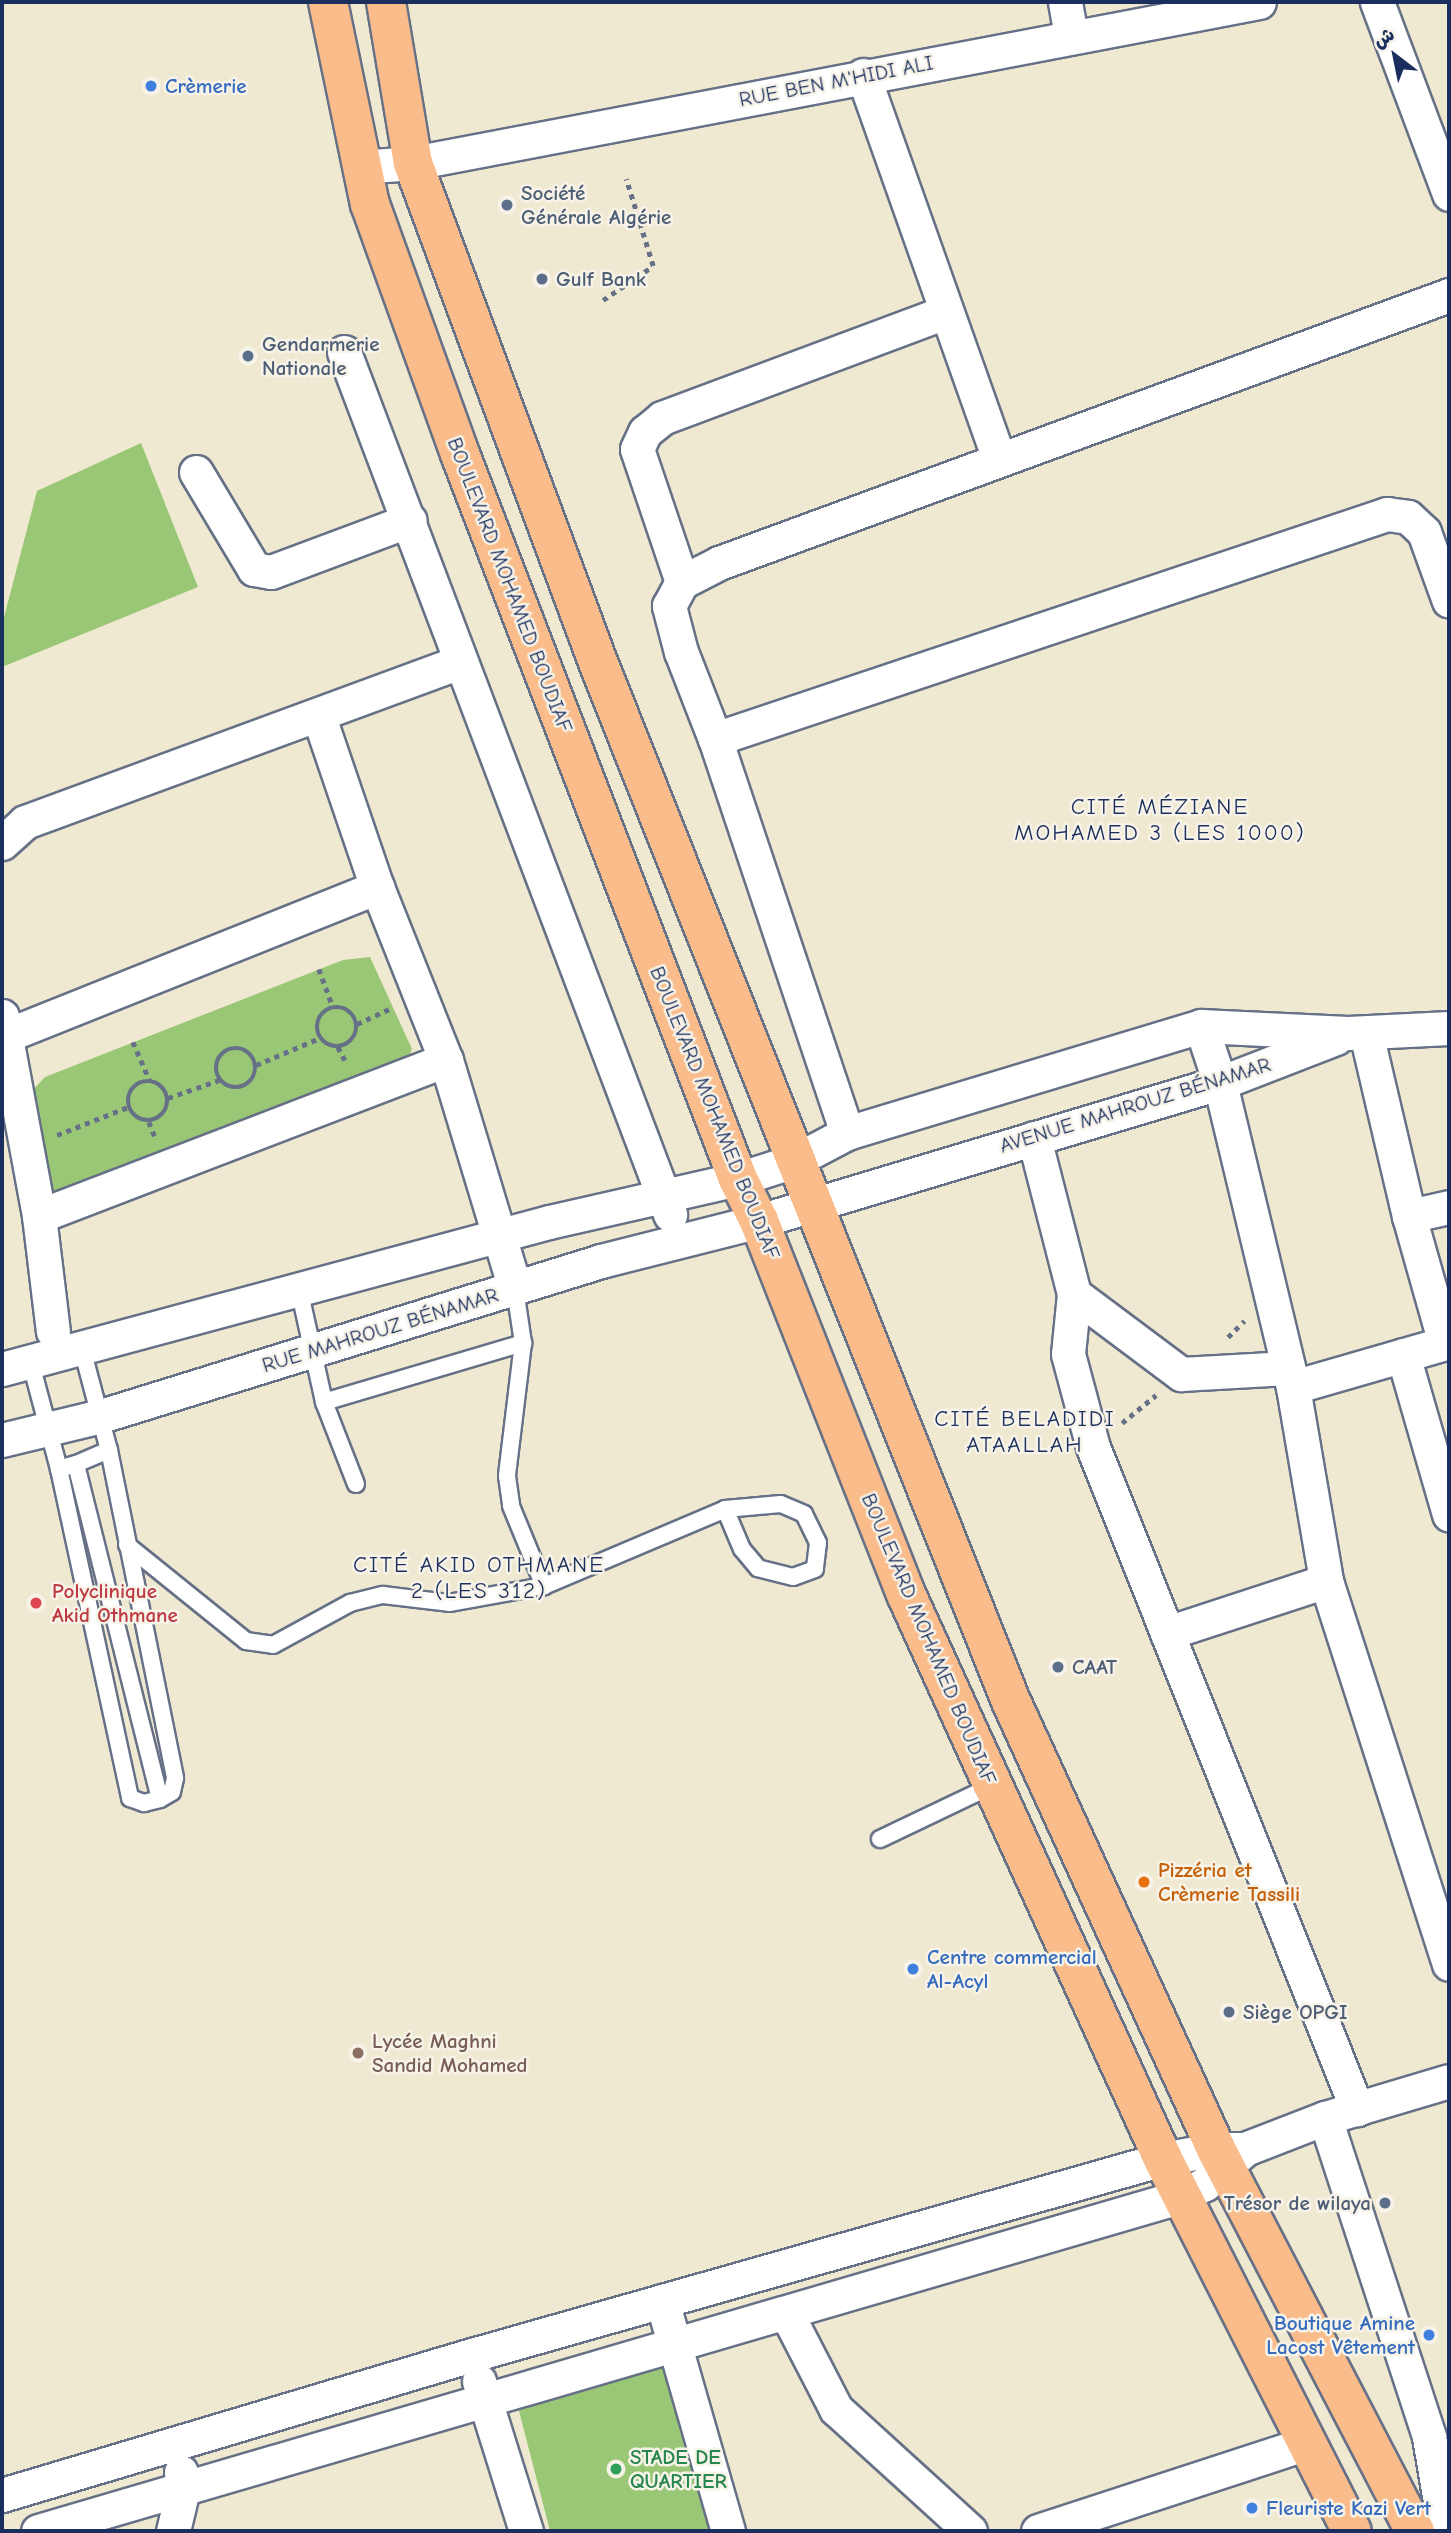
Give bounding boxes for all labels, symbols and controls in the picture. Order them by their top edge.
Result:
north arrow [1360,21,1430,91]
text: ش [1369,23,1399,53]
street label: RUE BEN M'HIDI ALI [737,50,935,112]
place label: Crèmerie [165,73,247,99]
marker: Crèmerie [143,78,159,94]
place label: Société Générale Algérie [521,180,671,230]
marker: Société Générale Algérie [499,197,515,213]
place label: Gulf Bank [556,266,646,292]
marker: Gulf Bank [534,271,550,287]
place label: Gendarmerie Nationale [262,331,380,381]
marker: Gendarmerie Nationale [240,348,256,364]
street label: BOULEVARD MOHAMED BOUDIAF [442,434,578,736]
district label: CITÉ MÉZIANE MOHAMED 3 (LES 1000) [1017,793,1303,847]
street label: BOULEVARD MOHAMED BOUDIAF [644,963,786,1263]
street label: AVENUE MAHROUZ BÉNAMAR [996,1052,1274,1158]
street label: RUE MAHROUZ BÉNAMAR [259,1282,501,1378]
district label: CITÉ BELADIDI ATAALLAH [936,1405,1114,1459]
street label: BOULEVARD MOHAMED BOUDIAF [856,1489,1002,1789]
district label: CITÉ AKID OTHMANE 2 (LES 312) [355,1551,603,1605]
place label: Polyclinique Akid Othmane [52,1578,178,1628]
marker: Polyclinique Akid Othmane [26,1593,46,1613]
place label: CAAT [1072,1654,1117,1680]
marker: CAAT [1050,1659,1066,1675]
place label: Pizzéria et Crèmerie Tassili [1158,1857,1300,1907]
marker: Pizzéria et Crèmerie Tassili [1136,1874,1152,1890]
place label: Centre commercial Al-Acyl [927,1944,1097,1994]
marker: Centre commercial Al-Acyl [905,1961,921,1977]
place label: Siège OPGI [1243,1999,1348,2025]
marker: Siège OPGI [1221,2004,1237,2020]
place label: Lycée Maghni Sandid Mohamed [372,2028,528,2078]
marker: Lycée Maghni Sandid Mohamed [350,2045,366,2061]
place label: Trésor de wilaya [1224,2190,1371,2216]
marker: Trésor de wilaya [1377,2195,1393,2211]
place label: Boutique Amine Lacost Vêtement [1266,2310,1415,2360]
marker: Boutique Amine Lacost Vêtement [1421,2327,1437,2343]
place label: STADE DE QUARTIER [630,2444,727,2494]
marker: STADE DE QUARTIER [608,2461,624,2477]
place label: Fleuriste Kazi Vert [1266,2495,1431,2521]
marker: Fleuriste Kazi Vert [1244,2500,1260,2516]

